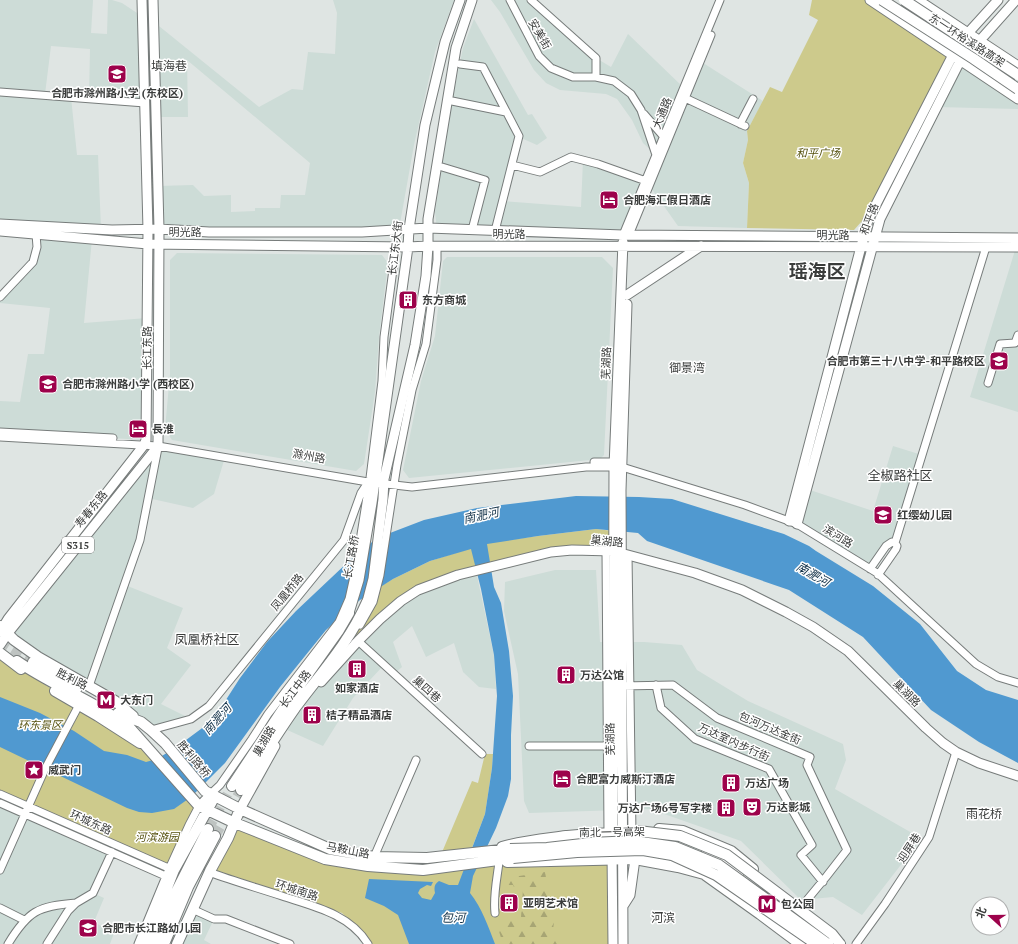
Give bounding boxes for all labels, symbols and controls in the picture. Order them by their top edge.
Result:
street label: 东一环裕溪路高架 [926,10,1008,70]
street label: 安美街 [526,16,554,52]
district label: 填海巷 [151,58,187,73]
school or university icon: 合肥市滁州路小学 (东校区) [106,63,128,85]
place label: 合肥市滁州路小学 (东校区) [51,86,183,100]
street label: 大通路 [649,95,675,131]
park label: 和平广场 [796,146,841,160]
hotel icon: 合肥海汇假日酒店 [598,189,620,211]
place label: 合肥海汇假日酒店 [623,193,711,207]
street label: 和平路 [857,201,881,237]
street label: 长江东大街 [385,220,405,276]
street label: 明光路 [168,225,202,239]
street label: 明光路 [493,227,526,241]
street label: 明光路 [817,228,850,242]
district label: 瑶海区 [788,258,846,283]
building icon: 东方商城 [397,289,419,311]
place label: 东方商城 [422,293,467,307]
street label: 长江东路 [140,326,154,370]
street label: 芜湖路 [598,346,614,380]
school or university icon: 合肥市第三十八中学-和平路校区 [988,350,1010,372]
place label: 合肥市第三十八中学-和平路校区 [826,354,985,368]
district label: 御景湾 [669,360,705,375]
school or university icon: 合肥市滁州路小学 (西校区) [37,373,59,395]
place label: 合肥市滁州路小学 (西校区) [62,377,194,391]
hotel icon: 長淮 [127,418,149,440]
place label: 長淮 [152,422,174,436]
street label: 滁州路 [292,446,326,466]
district label: 全椒路社区 [867,466,933,484]
street label: 寿春东路 [72,487,110,531]
water label: 南淝河 [462,504,502,526]
school or university icon: 红缨幼儿园 [872,504,894,526]
place label: 红缨幼儿园 [897,508,952,522]
street label: 滨河路 [820,521,856,551]
street label: 巢湖路 [590,532,624,550]
street label: 长江路桥 [340,534,362,580]
road number: S315 [62,537,94,553]
water label: 南淝河 [794,559,834,590]
street label: 凤凰桥路 [268,570,306,614]
district label: 凤凰桥社区 [174,630,240,648]
building icon: 如家酒店 [346,658,368,680]
building icon: 万达公馆 [555,664,577,686]
street label: 胜利路 [54,665,90,693]
street label: 长江中路 [276,667,314,711]
place label: 万达公馆 [580,668,624,682]
street label: 巢四巷 [410,673,444,705]
street label: 巢湖路 [890,676,924,710]
place label: 如家酒店 [335,681,379,695]
metro station icon: 大东门 [95,689,117,711]
place label: 大东门 [120,693,153,707]
water label: 南淝河 [199,699,236,737]
building icon: 桔子精品酒店 [301,704,323,726]
place label: 桔子精品酒店 [326,708,392,722]
street label: 包河万达金街 [737,709,803,747]
park label: 环东景区 [18,718,64,732]
street label: 万达室内步行街 [696,720,772,764]
street label: 芜湖路 [603,722,617,756]
street label: 巢湖路 [250,723,278,759]
street label: 胜利路桥 [174,738,214,780]
place icon: 威武门 [23,759,45,781]
place label: 威武门 [48,763,81,777]
hotel icon: 合肥富力威斯汀酒店 [551,768,573,790]
place label: 合肥富力威斯汀酒店 [576,772,675,786]
building icon: 万达广场 [720,772,742,794]
place label: 万达广场 [745,776,789,790]
theatre icon: 万达影城 [741,796,763,818]
building icon: 万达广场6号写字楼 [715,797,737,819]
place label: 万达影城 [766,800,811,814]
place label: 万达广场6号写字楼 [618,801,712,815]
district label: 雨花桥 [966,806,1002,821]
street label: 环城东路 [68,807,114,837]
street label: 南北一号高架 [579,824,645,840]
park label: 河滨游园 [135,830,181,844]
street label: 迎屏巷 [894,830,924,866]
street label: 马鞍山路 [325,839,371,861]
street label: 环城南路 [274,877,320,903]
building icon: 亚明艺术馆 [498,892,520,914]
metro station icon: 包公园 [756,893,778,915]
place label: 亚明艺术馆 [523,896,578,910]
north arrow [970,896,1010,936]
place label: 包公园 [781,897,814,911]
text: 北 [972,905,989,920]
water label: 包河 [441,910,467,925]
district label: 河滨 [651,910,675,925]
school or university icon: 合肥市长江路幼儿园 [77,917,99,939]
place label: 合肥市长江路幼儿园 [102,921,201,935]

